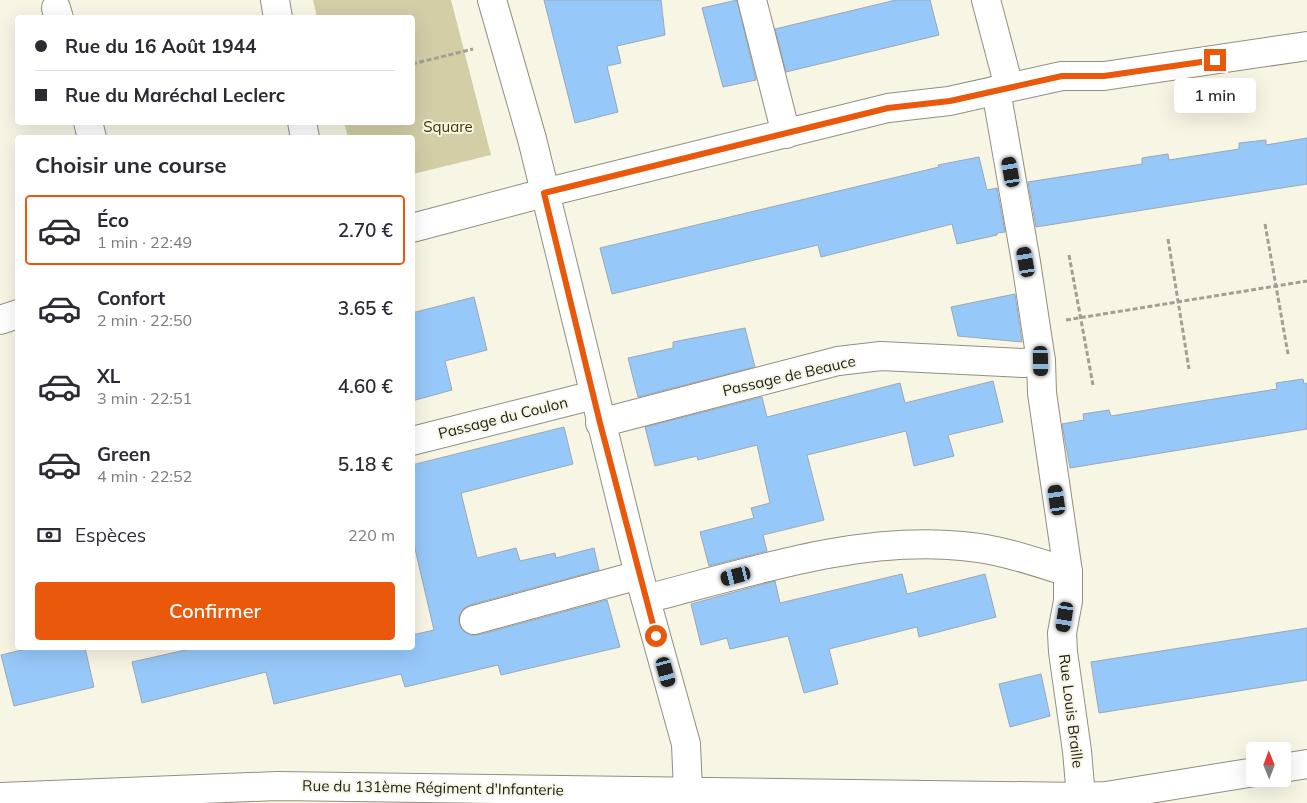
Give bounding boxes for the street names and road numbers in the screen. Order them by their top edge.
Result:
street label: Passage de Beauce [721,351,857,400]
street label: Passage du Coulon [436,392,570,443]
street label: Rue Louis Braille [1055,653,1088,769]
street label: Rue du 131ème Régiment d'Infanterie [302,776,564,799]

